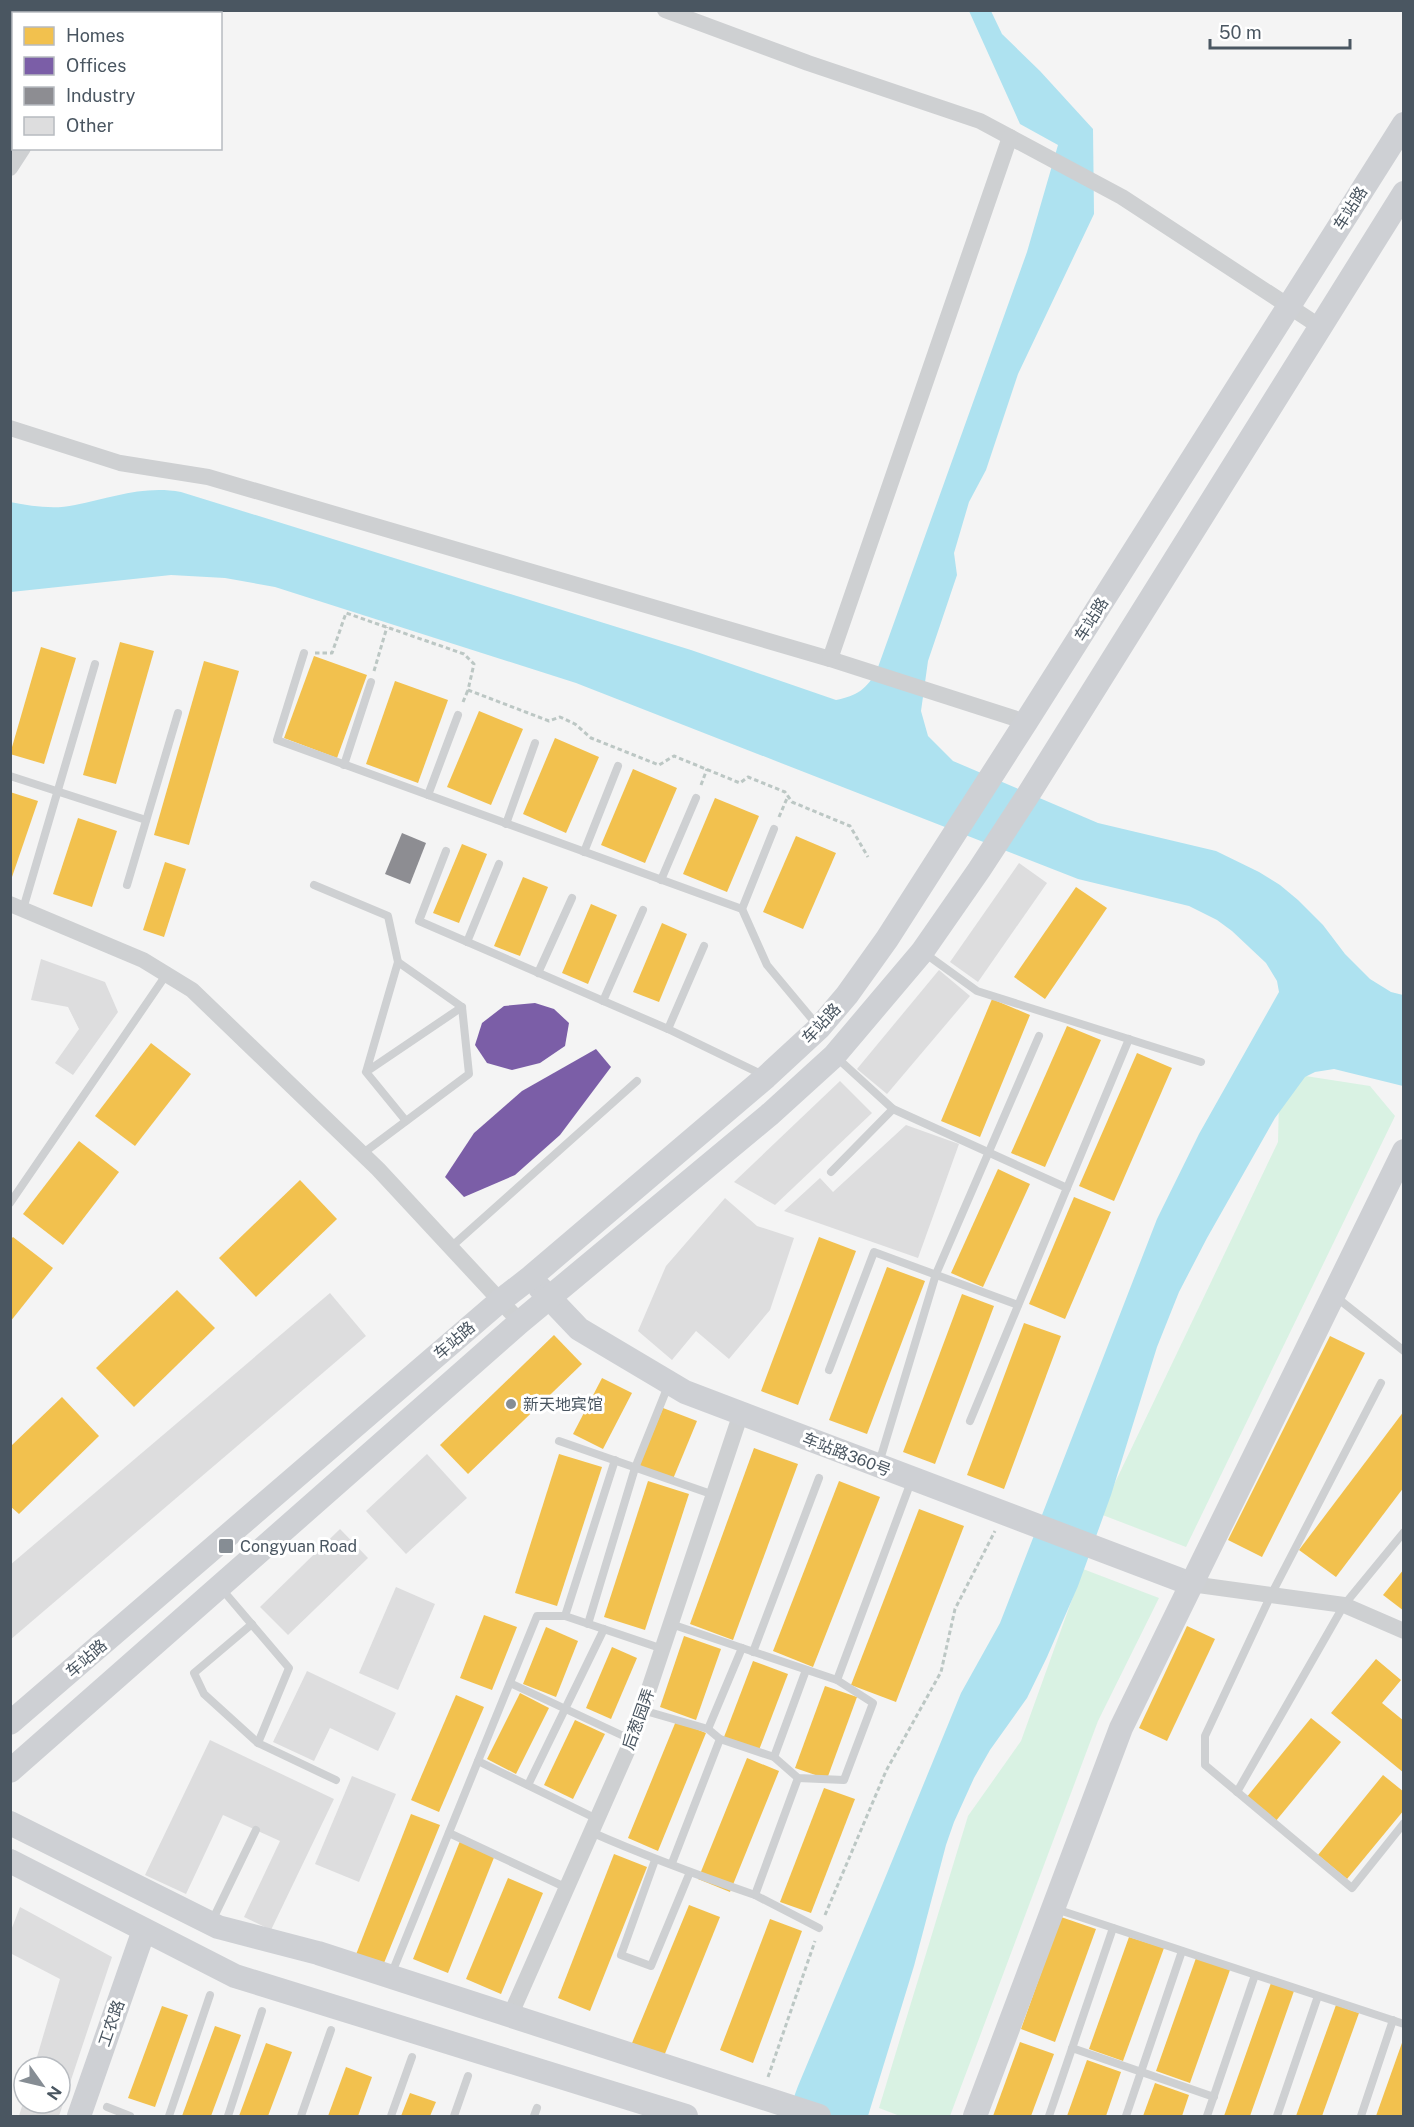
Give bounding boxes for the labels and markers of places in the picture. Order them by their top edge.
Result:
place label: 新天地宾馆 [523,1395,603,1414]
marker: 新天地宾馆 [504,1397,518,1411]
marker: Congyuan Road [217,1537,235,1555]
place label: Congyuan Road [240,1537,357,1556]

